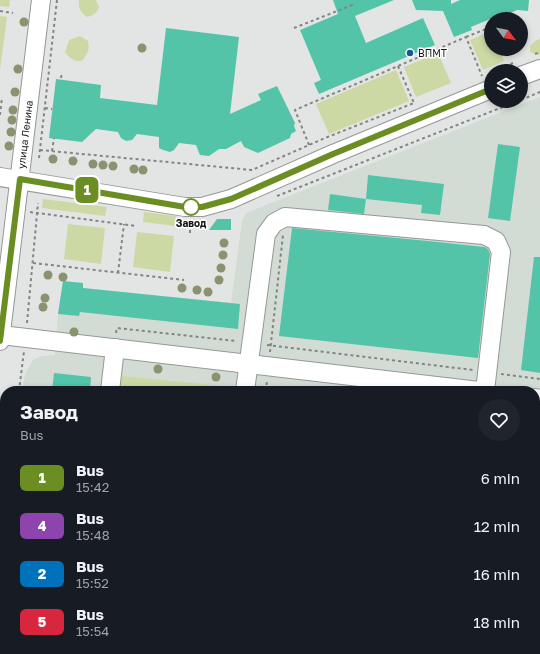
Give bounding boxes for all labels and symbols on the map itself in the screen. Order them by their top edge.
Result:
north arrow [484,12,528,56]
place label: ВПМТ [418,47,447,59]
marker: ВПМТ [405,48,415,58]
street label: улица Ленина [15,100,35,169]
line badge: 1 [74,177,100,203]
marker: Завод [182,198,200,216]
place label: Завод [176,217,207,229]

